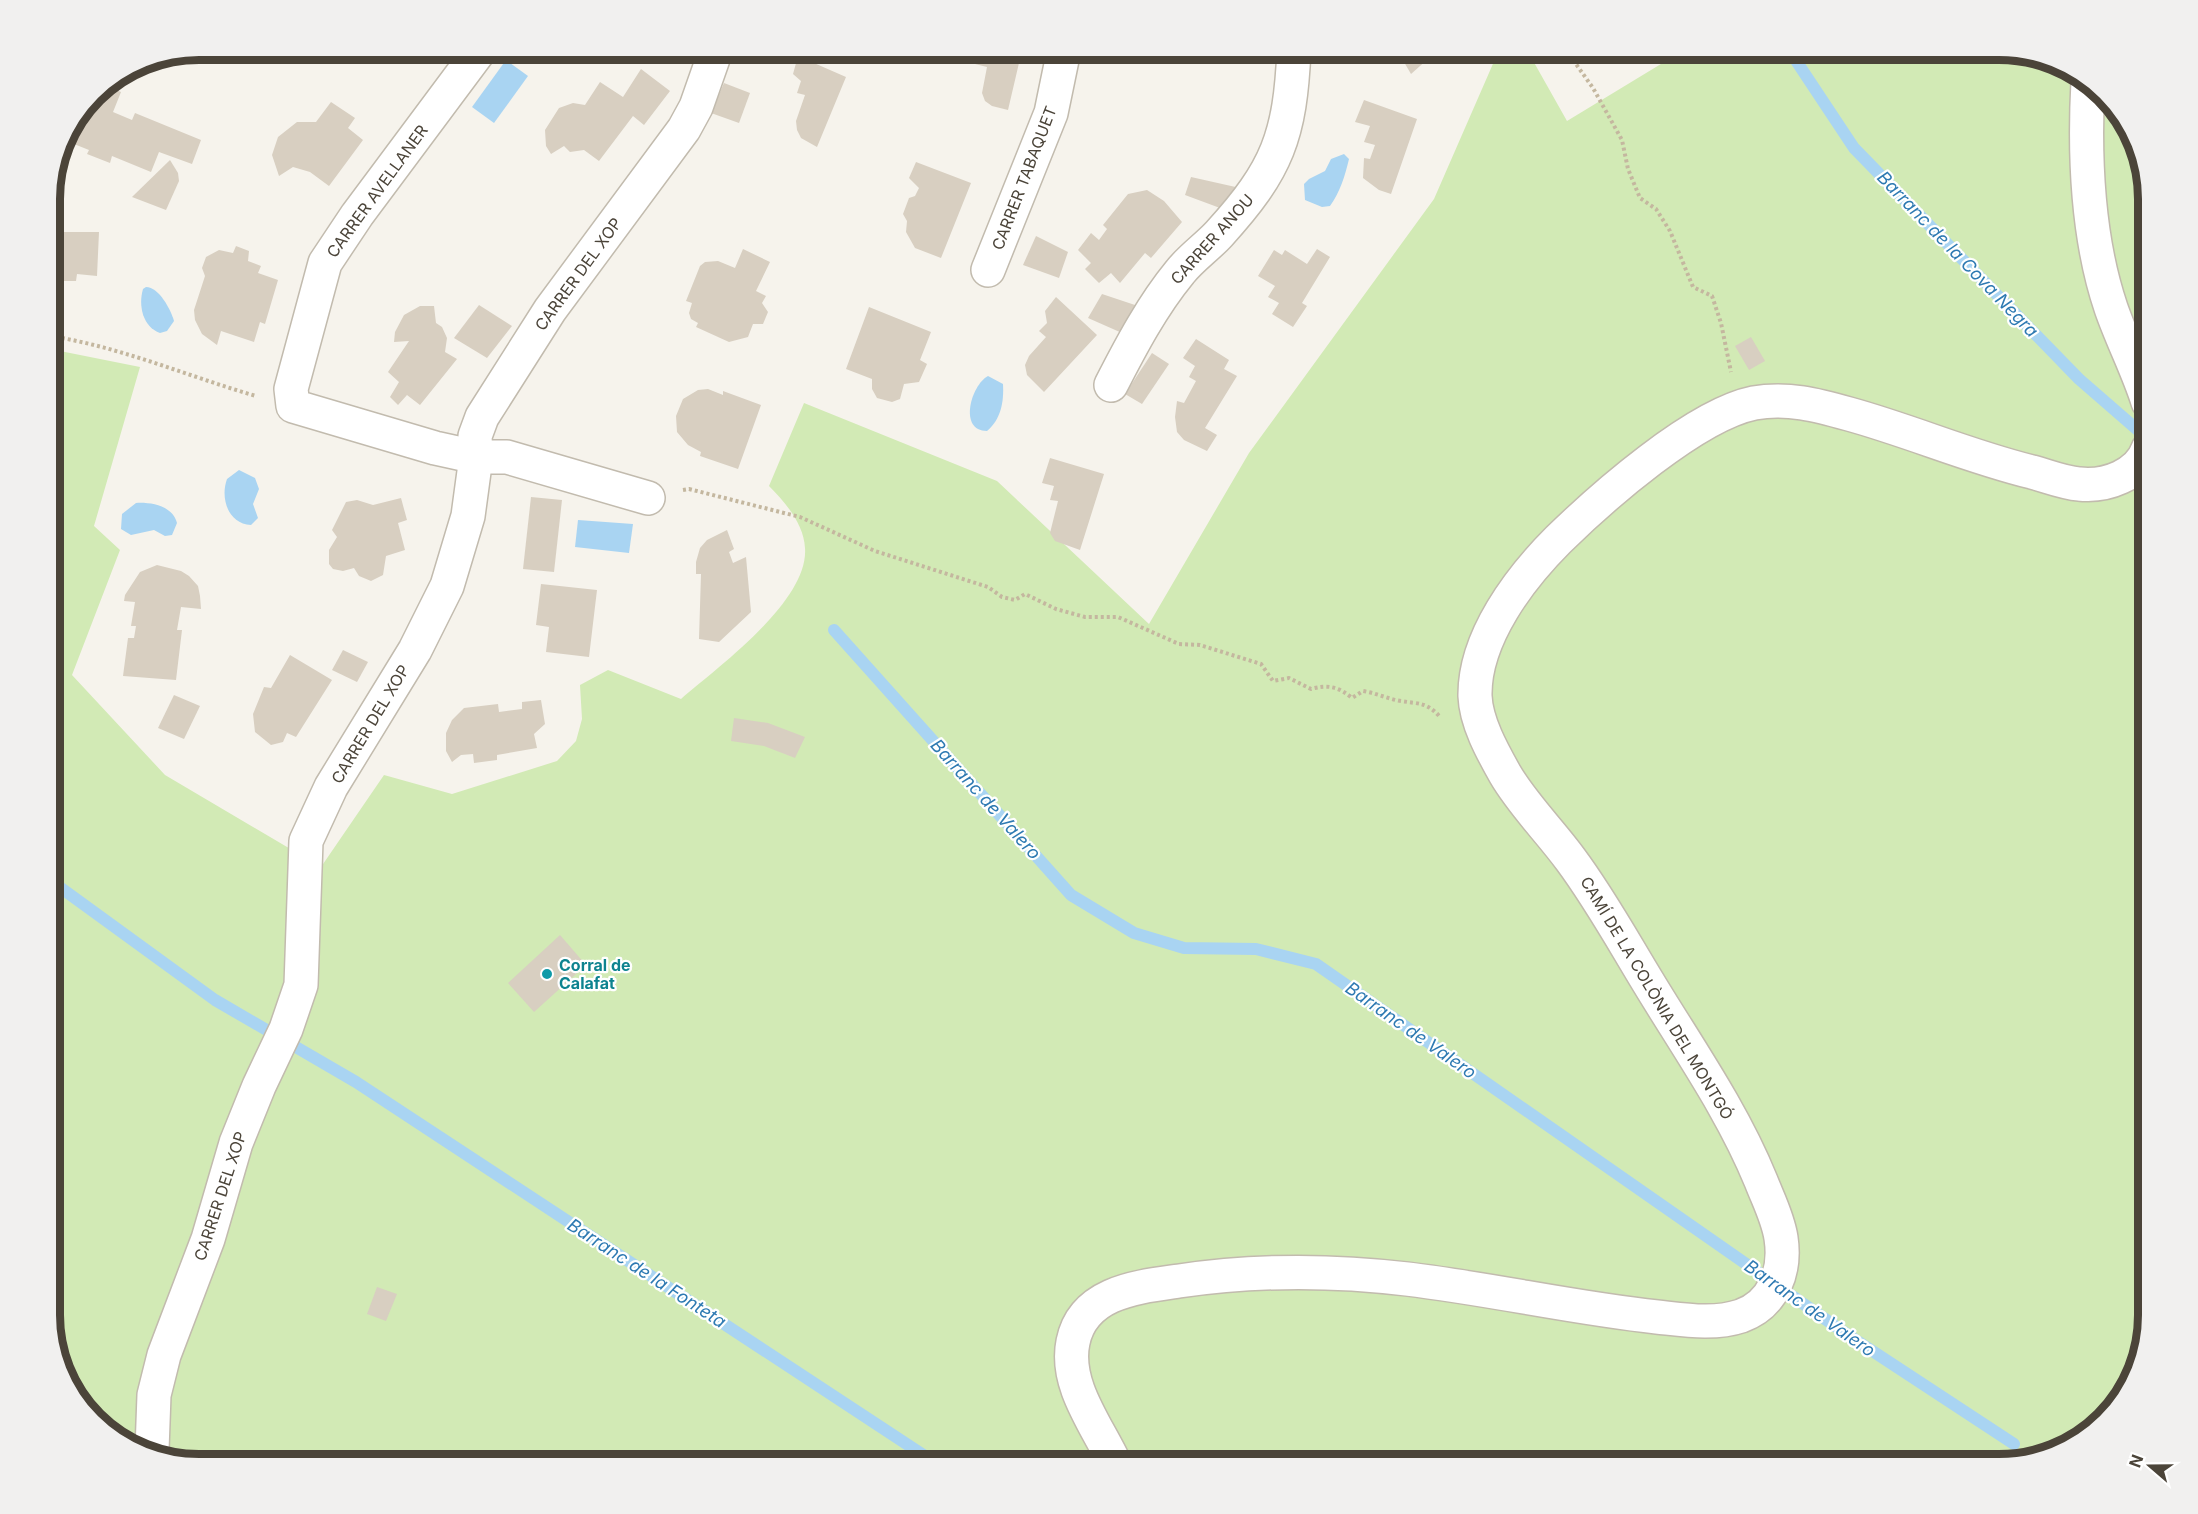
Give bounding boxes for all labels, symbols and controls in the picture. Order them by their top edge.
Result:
street label: CARRER TABAQUET [987,103,1061,253]
street label: CARRER AVELLANER [322,121,432,261]
water label: Barranc de la Cova Negra [1873,167,2043,341]
street label: CARRER ANOU [1166,190,1258,288]
street label: CARRER DEL XOP [530,214,626,334]
street label: CARRER DEL XOP [327,661,413,787]
water label: Barranc de Valero [927,735,1045,863]
street label: CAMÍ DE LA COLÒNIA DEL MONTGÓ [1576,873,1738,1123]
place label: Corral de Calafat [559,955,631,993]
marker: Corral de Calafat [540,967,554,981]
water label: Barranc de Valero [1342,977,1480,1083]
street label: CARRER DEL XOP [190,1129,250,1263]
water label: Barranc de la Fonteta [564,1214,730,1332]
water label: Barranc de Valero [1741,1255,1879,1361]
north arrow [2120,1436,2180,1496]
text: N [2124,1452,2147,1470]

